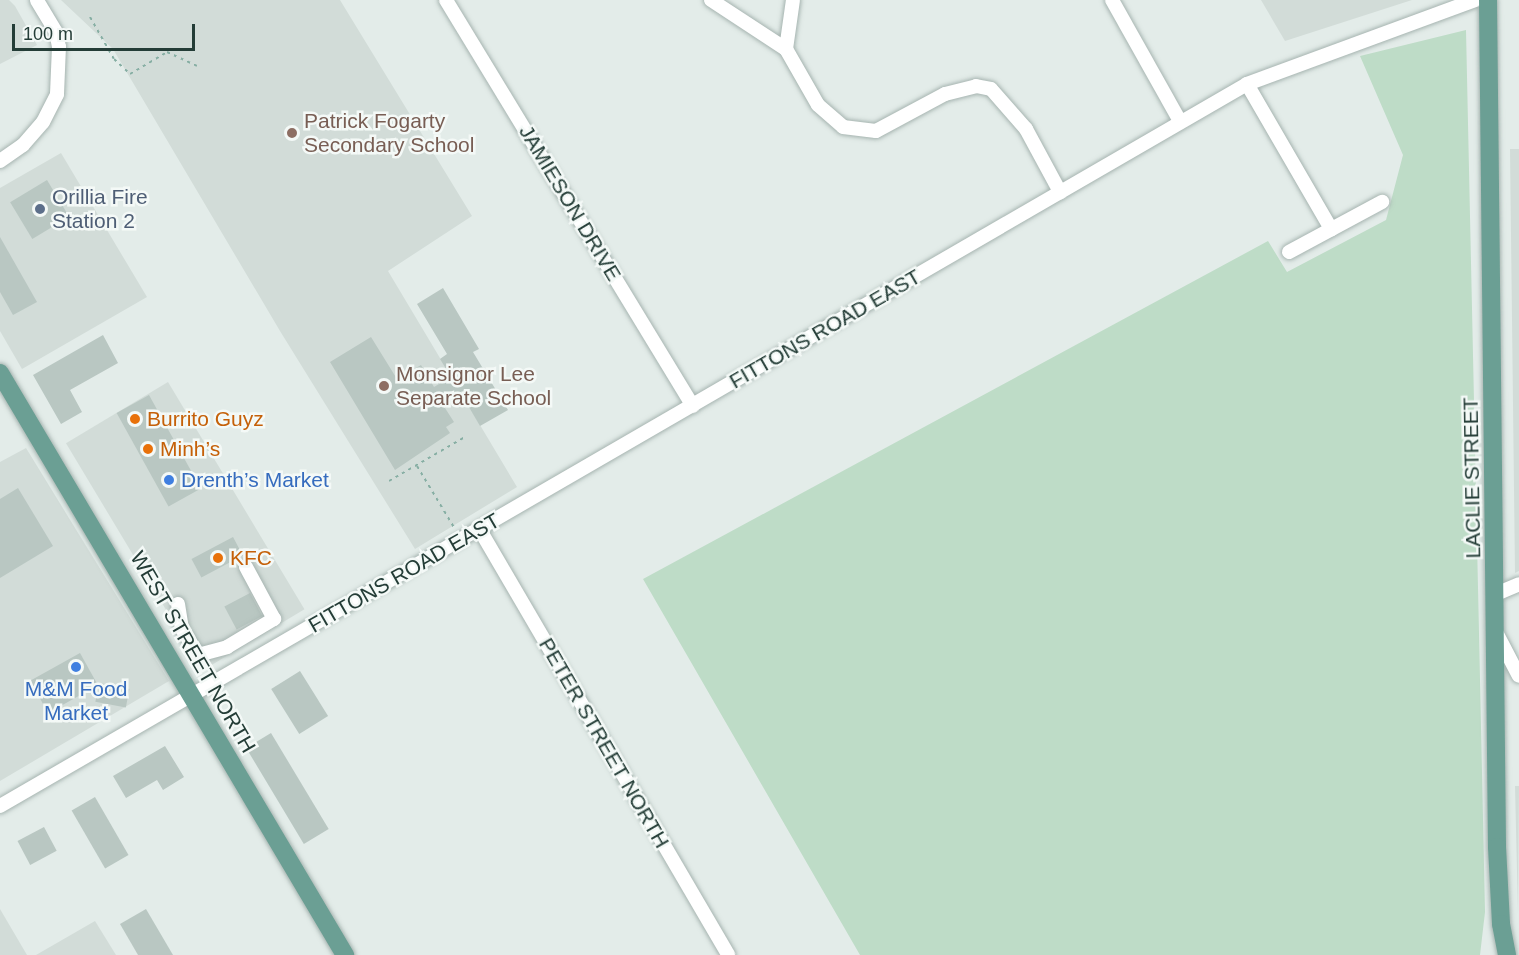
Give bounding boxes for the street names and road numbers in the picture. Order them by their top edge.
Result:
street label: JAMIESON DRIVE [514,120,626,286]
street label: FITTONS ROAD EAST [725,264,925,394]
street label: LACLIE STREET [1458,397,1486,559]
street label: FITTONS ROAD EAST [304,508,504,638]
street label: WEST STREET NORTH [125,546,261,758]
street label: PETER STREET NORTH [533,633,675,853]

